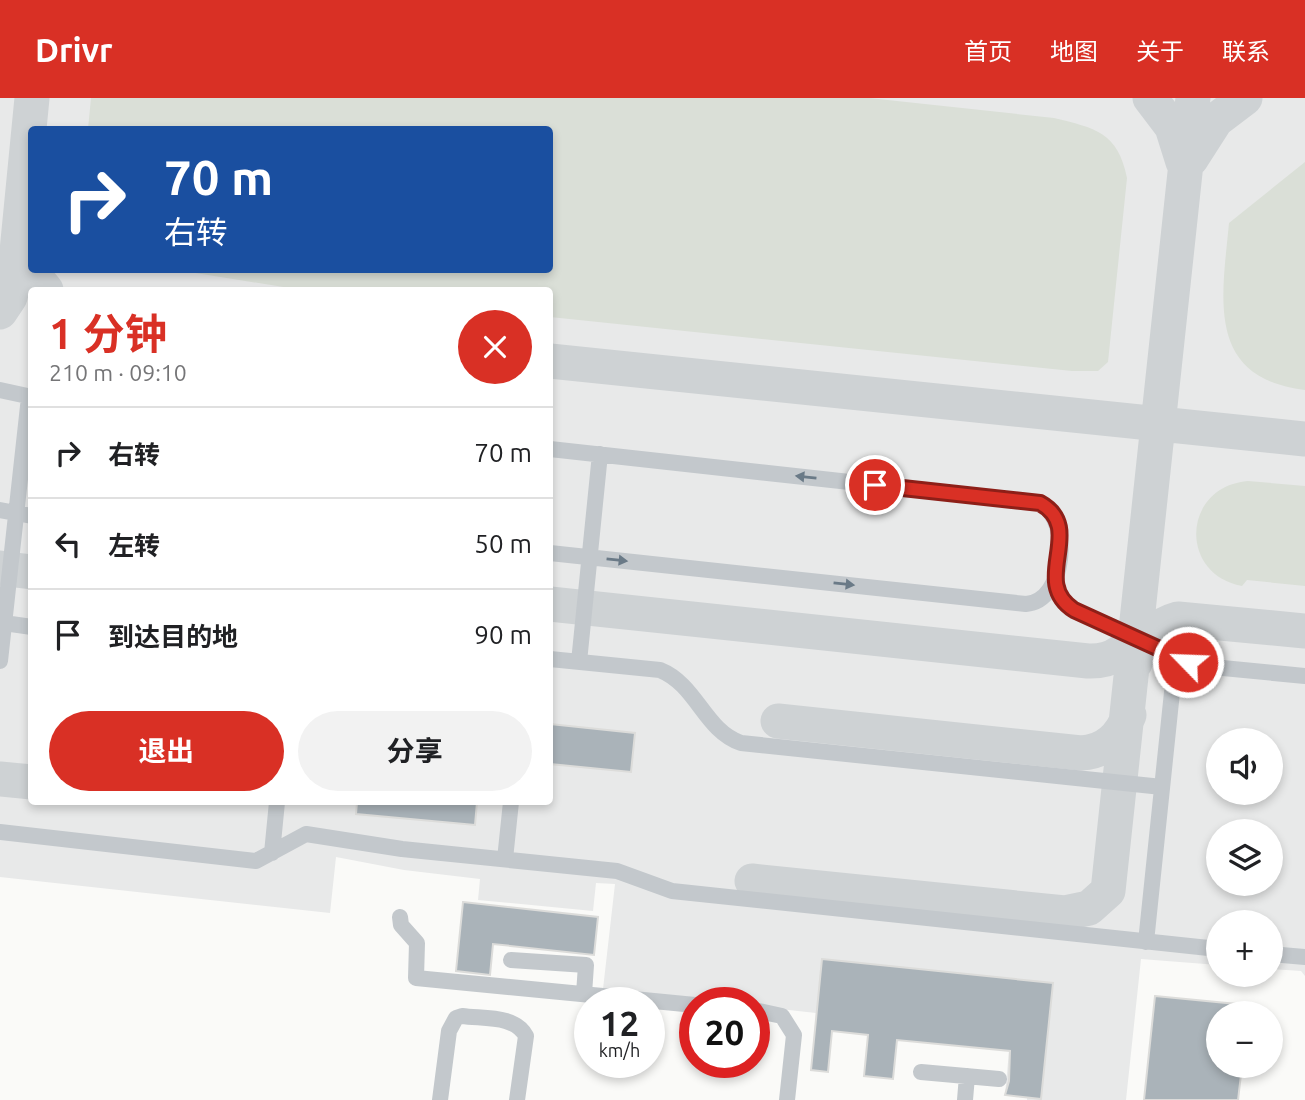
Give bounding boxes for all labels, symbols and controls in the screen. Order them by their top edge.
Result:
text: Drivr [35,31,113,68]
text: 首页 [964,38,1012,65]
text: 地图 [1050,38,1098,65]
text: 关于 [1136,38,1184,65]
text: 联系 [1222,38,1270,65]
text: 70 m [164,149,273,204]
icon: right [49,154,140,245]
text: 右转 [164,214,228,250]
text: 1 分钟 [49,310,167,357]
button: close [458,310,532,384]
text: 210 m · 09:10 [49,360,187,385]
icon: right [49,434,87,472]
text: 70 m [474,438,532,467]
text: 右转 [108,440,160,469]
pin [845,455,905,515]
icon: arrive [856,466,894,504]
one-way arrow [795,471,817,482]
icon: left [49,525,87,563]
text: 50 m [474,529,532,558]
text: 左转 [108,531,160,560]
one-way arrow [607,555,629,566]
one-way arrow [833,579,855,590]
icon: arrive [49,616,87,654]
text: 90 m [474,620,532,649]
text: 到达目的地 [108,622,238,651]
position arrow [1151,625,1225,699]
button: 退出 [49,711,284,791]
button: 分享 [298,711,532,791]
map controls [1206,728,1283,1078]
button: sound [1206,728,1283,805]
button: layers [1206,819,1283,896]
button: + [1206,910,1283,987]
speed limit sign: 20 [679,987,770,1078]
button: − [1206,1001,1283,1078]
text: 12 [600,1003,639,1043]
text: km/h [599,1040,640,1060]

